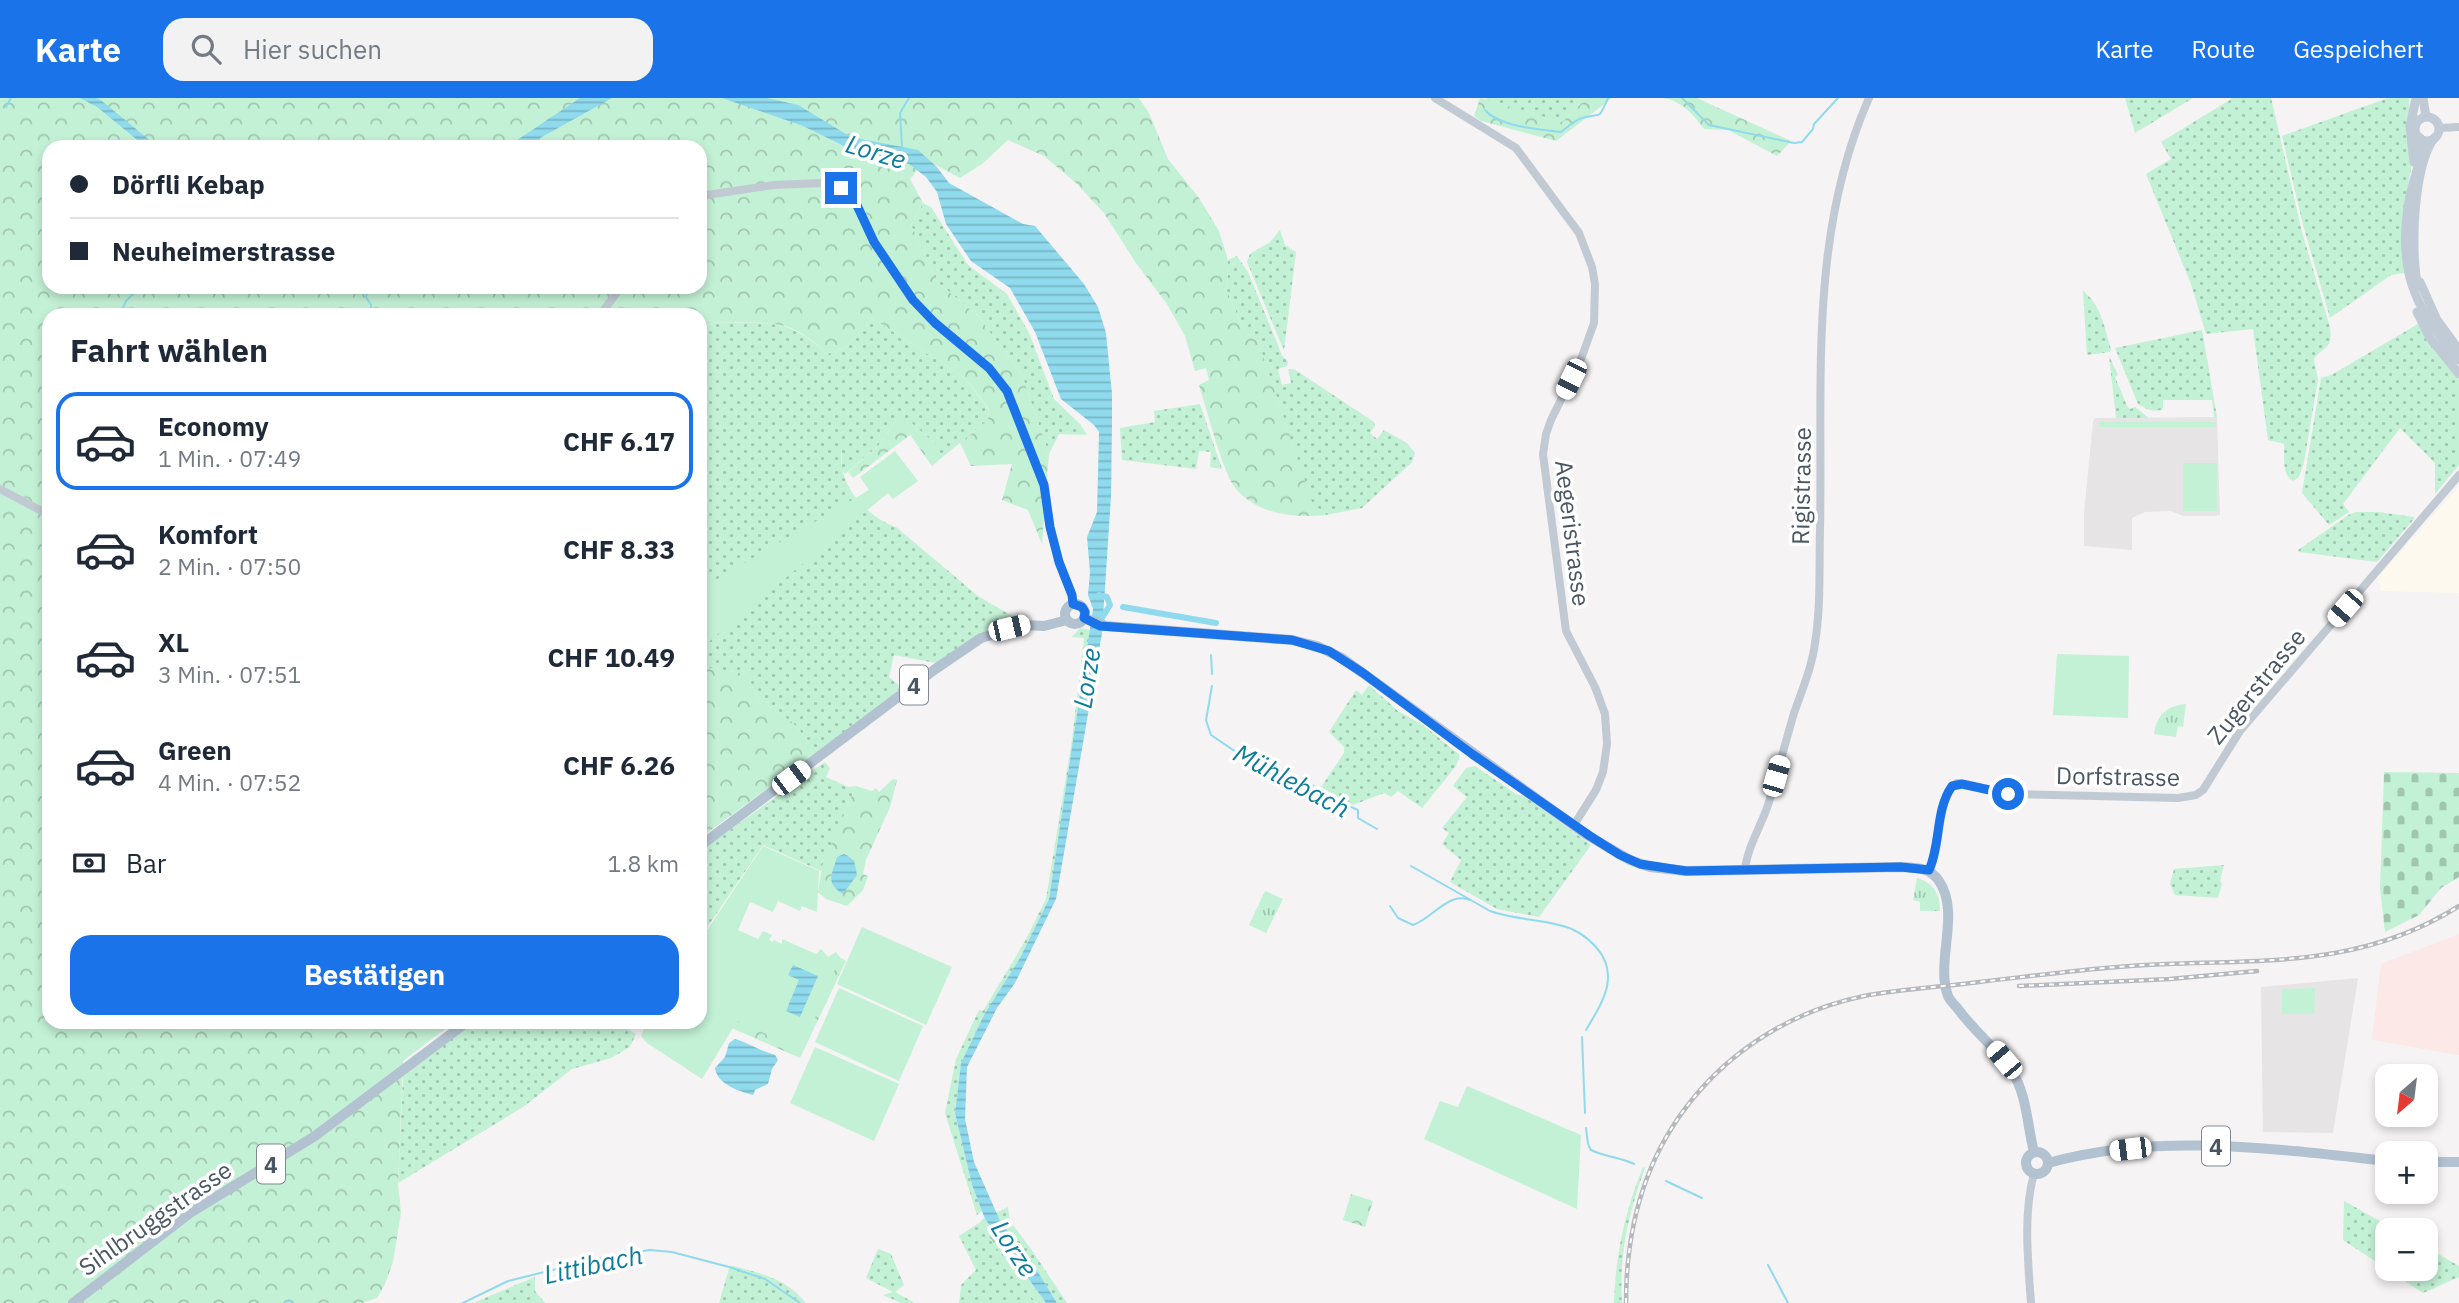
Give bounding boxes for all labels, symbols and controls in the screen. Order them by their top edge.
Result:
search box [163,18,653,81]
text: Karte [35,28,121,71]
icon: search [187,30,225,68]
text: Hier suchen [243,32,382,66]
text: Karte [2095,33,2154,65]
text: Route [2192,33,2255,65]
text: Gespeichert [2293,33,2424,65]
water label: Lorze [842,126,910,176]
text: Dörfli Kebap [112,167,265,201]
route end [825,172,857,204]
text: Neuheimerstrasse [112,234,335,268]
text: Fahrt wählen [70,329,268,371]
car [1553,356,1590,402]
text: Economy [158,409,269,443]
icon: car [74,410,137,473]
text: CHF 6.17 [563,424,675,458]
street label: Rigistrasse [1784,427,1818,545]
text: 1 Min. · 07:49 [158,443,301,473]
street label: Aegeristrasse [1548,458,1598,608]
text: Komfort [158,517,258,551]
icon: car [74,518,137,581]
text: CHF 8.33 [563,532,675,566]
text: 2 Min. · 07:50 [158,551,301,581]
car [2324,585,2367,631]
car [987,613,1032,643]
street label: Zugerstrasse [2200,622,2312,750]
text: XL [158,625,189,659]
icon: car [74,626,137,689]
text: CHF 10.49 [547,640,675,674]
water label: Lorze [1064,645,1108,711]
text: 3 Min. · 07:51 [158,659,301,689]
road number: 4 [900,666,928,705]
text: Green [158,733,232,767]
icon: car [74,734,137,797]
water label: Mühlebach [1228,735,1356,825]
text: CHF 6.26 [563,748,675,782]
car [1761,753,1792,799]
car [768,757,815,799]
street label: Dorfstrasse [2056,759,2180,793]
text: 4 Min. · 07:52 [158,767,301,797]
route start [1992,778,2024,810]
icon: cash [70,844,108,882]
text: Bar [126,846,166,880]
text: 1.8 km [608,848,679,878]
button: Bestätigen [70,935,679,1015]
car [1983,1037,2026,1083]
north arrow [2375,1064,2438,1127]
map controls [2375,1064,2438,1281]
road number: 4 [2202,1126,2230,1166]
car [2108,1136,2153,1162]
button: + [2375,1141,2438,1204]
road number: 4 [257,1144,285,1184]
street label: Sihlbruggstrasse [72,1153,238,1283]
water label: Lorze [984,1213,1046,1283]
button: − [2375,1218,2438,1281]
water label: Littibach [540,1237,646,1291]

